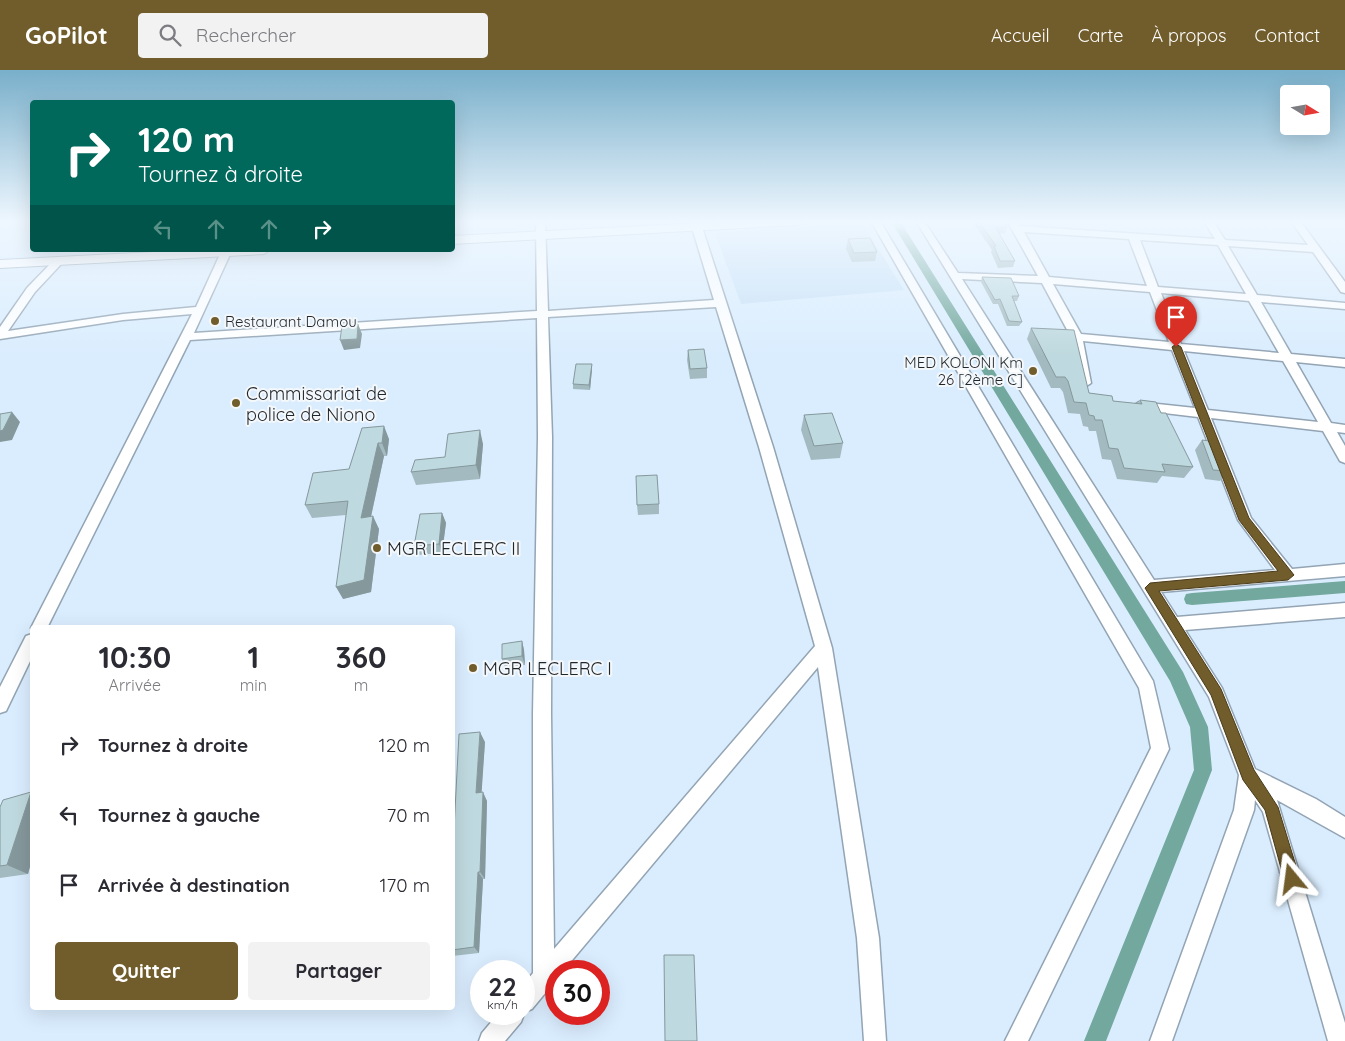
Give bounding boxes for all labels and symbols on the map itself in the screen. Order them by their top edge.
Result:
north arrow [1280,85,1330,135]
pin [1155,296,1197,347]
place label: Restaurant Damou [225,312,357,331]
marker: Restaurant Damou [209,315,221,327]
place label: MED KOLONI Km 26 [2ème C] [904,353,1023,389]
marker: MED KOLONI Km 26 [2ème C] [1027,365,1039,377]
place label: Commissariat de police de Niono [246,382,387,426]
marker: Commissariat de police de Niono [230,397,242,409]
place label: MGR LECLERC II [387,537,520,560]
marker: MGR LECLERC II [371,542,383,554]
place label: MGR LECLERC I [483,657,612,680]
marker: MGR LECLERC I [467,662,479,674]
position arrow [1265,852,1317,904]
speed limit sign: 30 [545,960,610,1025]

